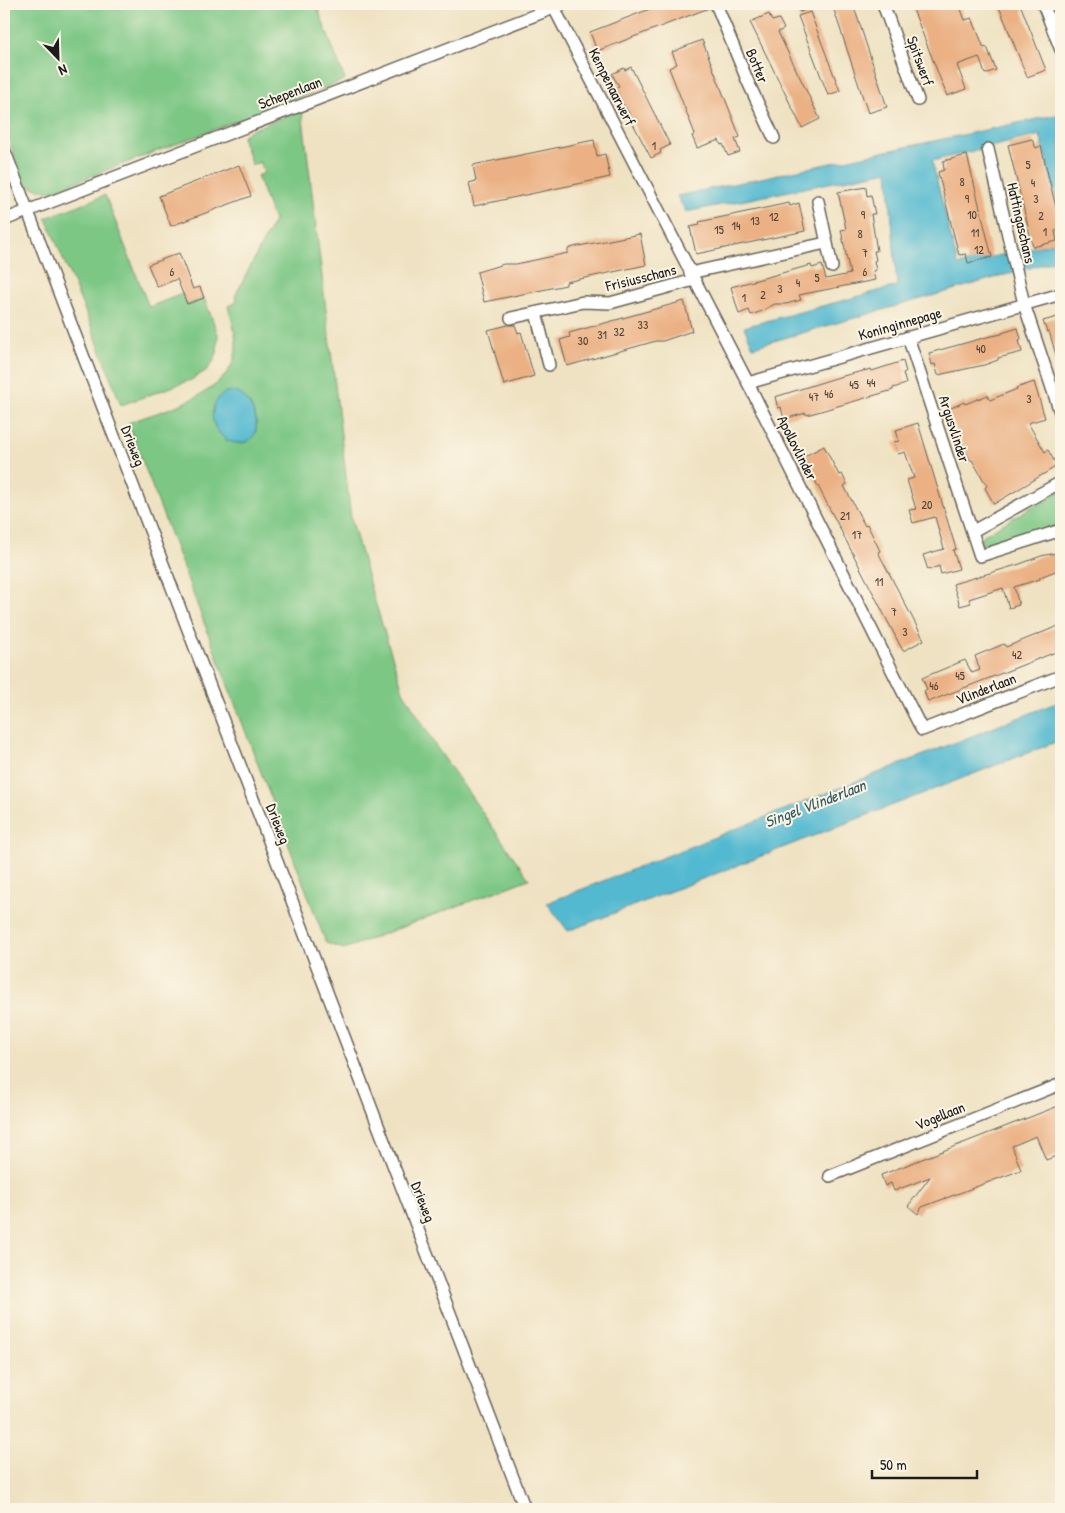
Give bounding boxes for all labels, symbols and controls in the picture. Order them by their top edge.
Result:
north arrow [32,32,82,82]
street label: Spitswerf [902,33,939,89]
street label: Kempenaarwerf [584,44,641,130]
street label: Botter [741,45,774,87]
text: N [56,60,70,81]
street label: Schepenlaan [255,71,325,114]
house number: 1 [652,137,656,154]
house number: 5 [1025,156,1031,173]
house number: 8 [959,173,965,190]
house number: 4 [1031,174,1036,191]
street label: Hattingaschans [1002,180,1041,266]
house number: 9 [965,190,970,207]
house number: 3 [1033,190,1039,207]
house number: 9 [861,206,866,223]
house number: 10 [967,206,977,223]
house number: 2 [1038,207,1044,224]
house number: 12 [769,208,779,225]
house number: 13 [750,212,760,229]
house number: 14 [732,217,741,234]
house number: 15 [714,221,724,238]
house number: 1 [1043,223,1047,240]
house number: 11 [971,224,979,241]
house number: 8 [857,225,863,242]
house number: 12 [974,241,984,258]
house number: 7 [862,244,868,261]
street label: Frisiusschans [602,259,679,297]
house number: 6 [170,263,175,280]
house number: 6 [863,263,868,280]
house number: 5 [814,269,820,286]
house number: 4 [796,274,801,291]
house number: 3 [777,280,783,297]
house number: 2 [760,286,766,303]
house number: 1 [742,289,746,306]
street label: Koninginnepage [856,302,944,345]
house number: 33 [638,316,648,333]
house number: 32 [614,323,625,340]
house number: 31 [597,326,607,343]
house number: 30 [578,332,588,349]
house number: 40 [976,340,986,357]
house number: 44 [866,374,876,391]
house number: 45 [849,376,859,393]
house number: 46 [824,385,834,402]
house number: 47 [809,388,819,405]
house number: 3 [1026,390,1032,407]
street label: Argusvlinder [934,393,975,465]
street label: Apollovlinder [772,412,823,484]
street label: Drieweg [116,423,151,469]
house number: 20 [922,496,933,513]
house number: 21 [840,507,850,524]
house number: 17 [852,526,862,543]
house number: 11 [875,573,883,590]
house number: 7 [891,603,897,620]
house number: 3 [902,623,908,640]
house number: 42 [1012,646,1022,663]
street label: Vlinderlaan [953,667,1019,710]
house number: 45 [955,667,965,684]
house number: 46 [929,677,939,694]
water label: Singel Vlinderlaan [761,773,870,832]
street label: Drieweg [261,801,296,847]
street label: Vogellaan [912,1096,968,1135]
street label: Drieweg [406,1179,441,1225]
scale bar [872,1448,978,1480]
text: 50 m [880,1454,907,1475]

